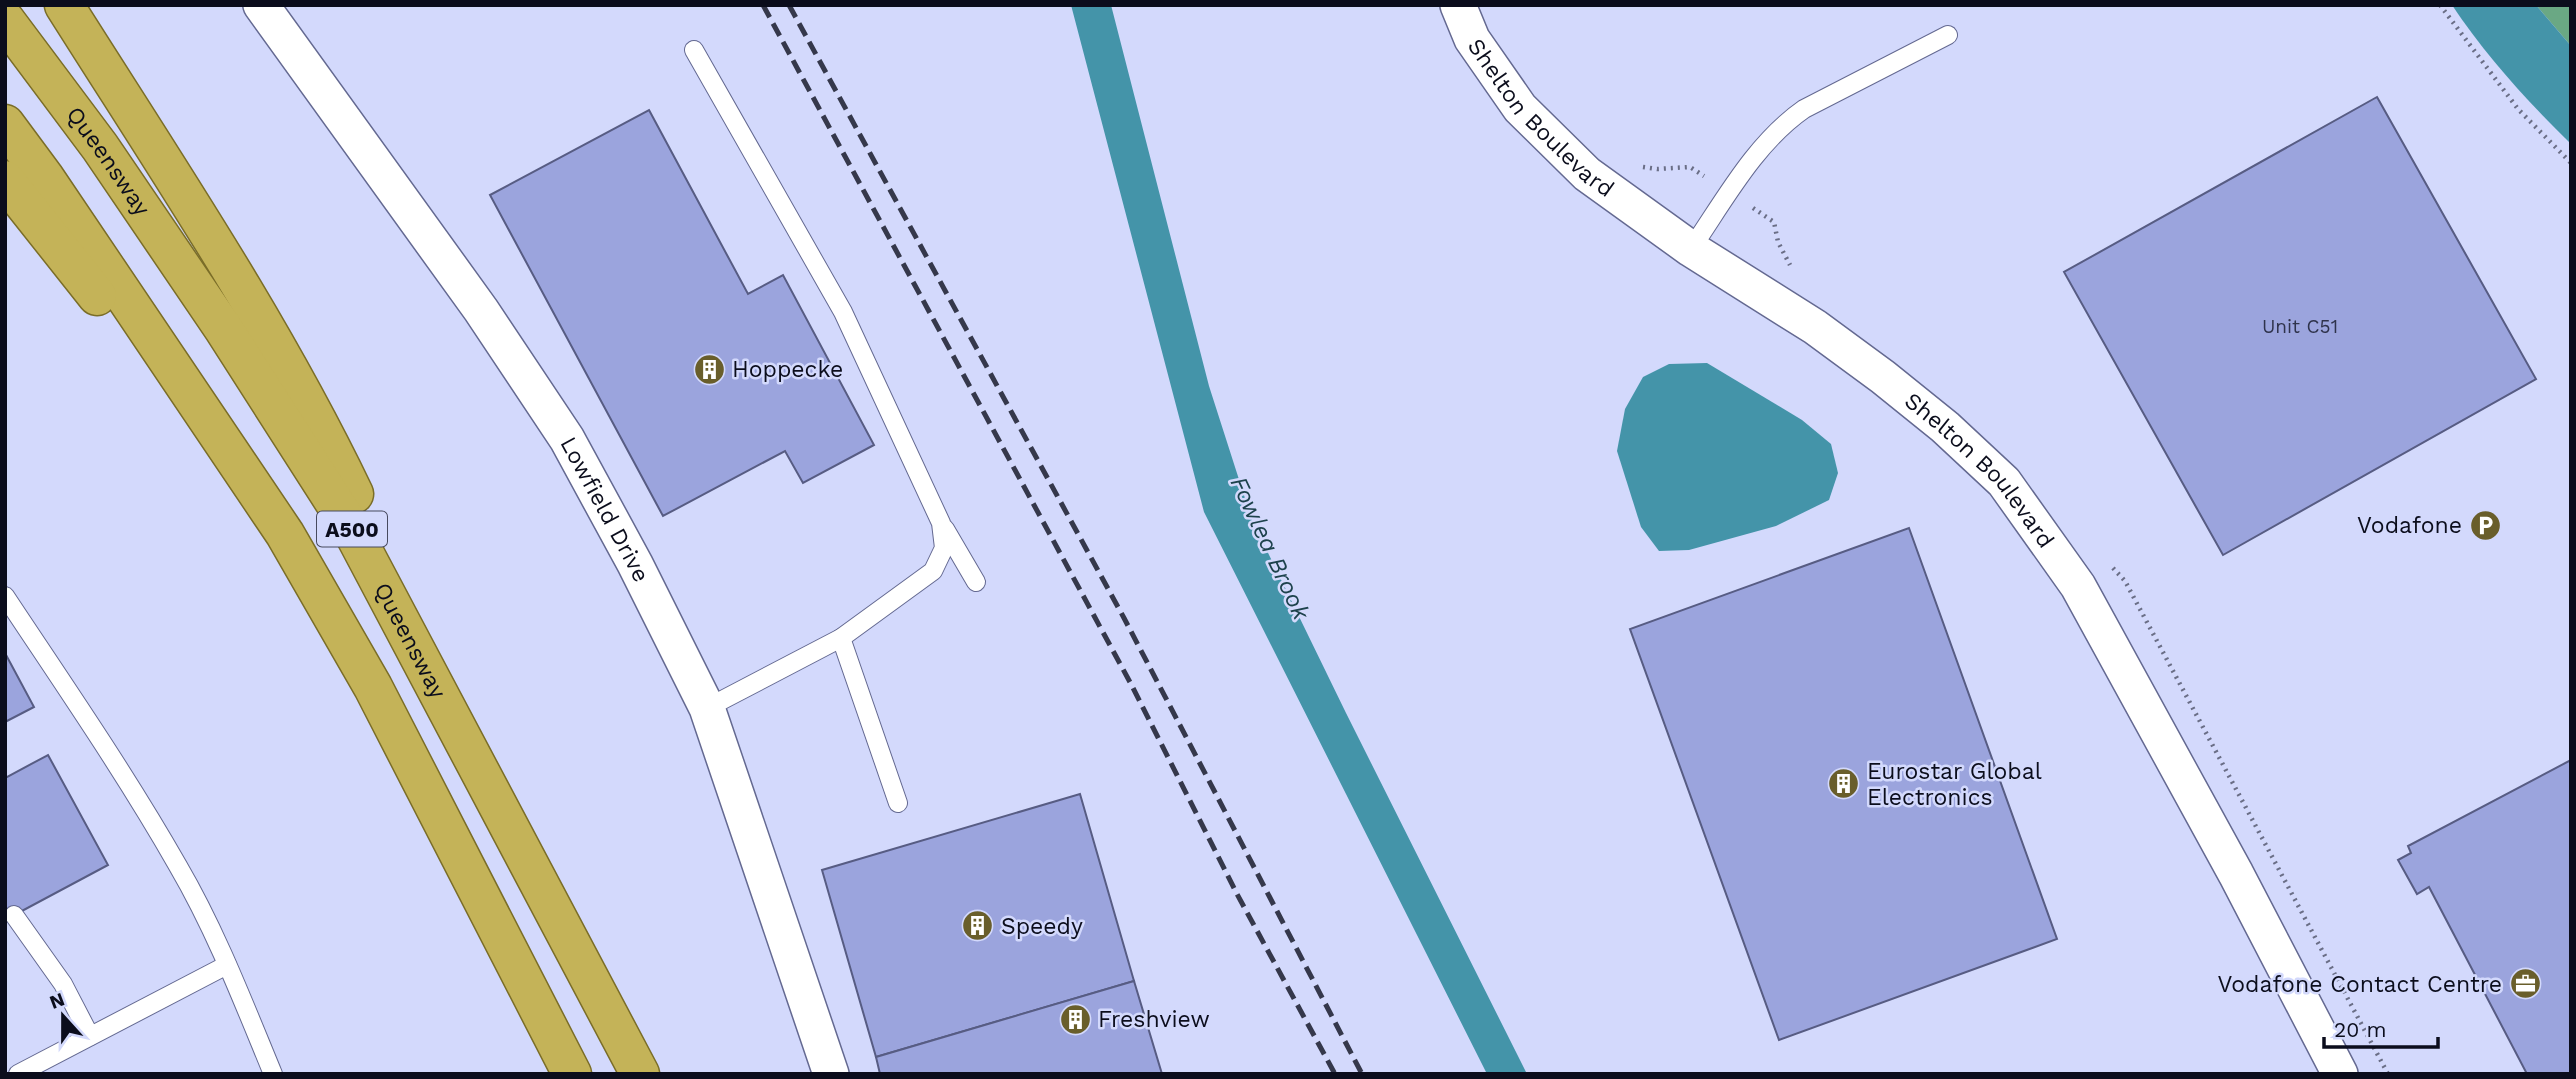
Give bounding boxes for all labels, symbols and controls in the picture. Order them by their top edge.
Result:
street label: Shelton Boulevard [1462,33,1619,202]
street label: Queensway [61,101,156,221]
house number: Unit C51 [2262,315,2338,338]
building icon: Hoppecke [692,352,726,386]
place label: Hoppecke [732,356,843,383]
street label: Shelton Boulevard [1900,387,2060,553]
street label: Lowfield Drive [555,432,655,586]
water label: Fowlea Brook [1225,472,1316,625]
parking icon: Vodafone [2468,508,2502,542]
road number: A500 [317,512,387,546]
place label: Vodafone [2357,512,2462,539]
street label: Queensway [369,578,452,703]
place label: Eurostar Global Electronics [1867,758,2042,811]
building icon: Eurostar Global Electronics [1827,767,1861,801]
building icon: Speedy [961,909,995,943]
place label: Speedy [1001,913,1083,940]
office icon: Vodafone Contact Centre [2508,967,2542,1001]
place label: Vodafone Contact Centre [2217,971,2502,998]
north arrow [28,981,98,1051]
text: N [46,987,68,1014]
building icon: Freshview [1058,1002,1092,1036]
place label: Freshview [1098,1006,1210,1033]
scale bar [2324,1006,2438,1050]
text: 20 m [2334,1017,2386,1042]

